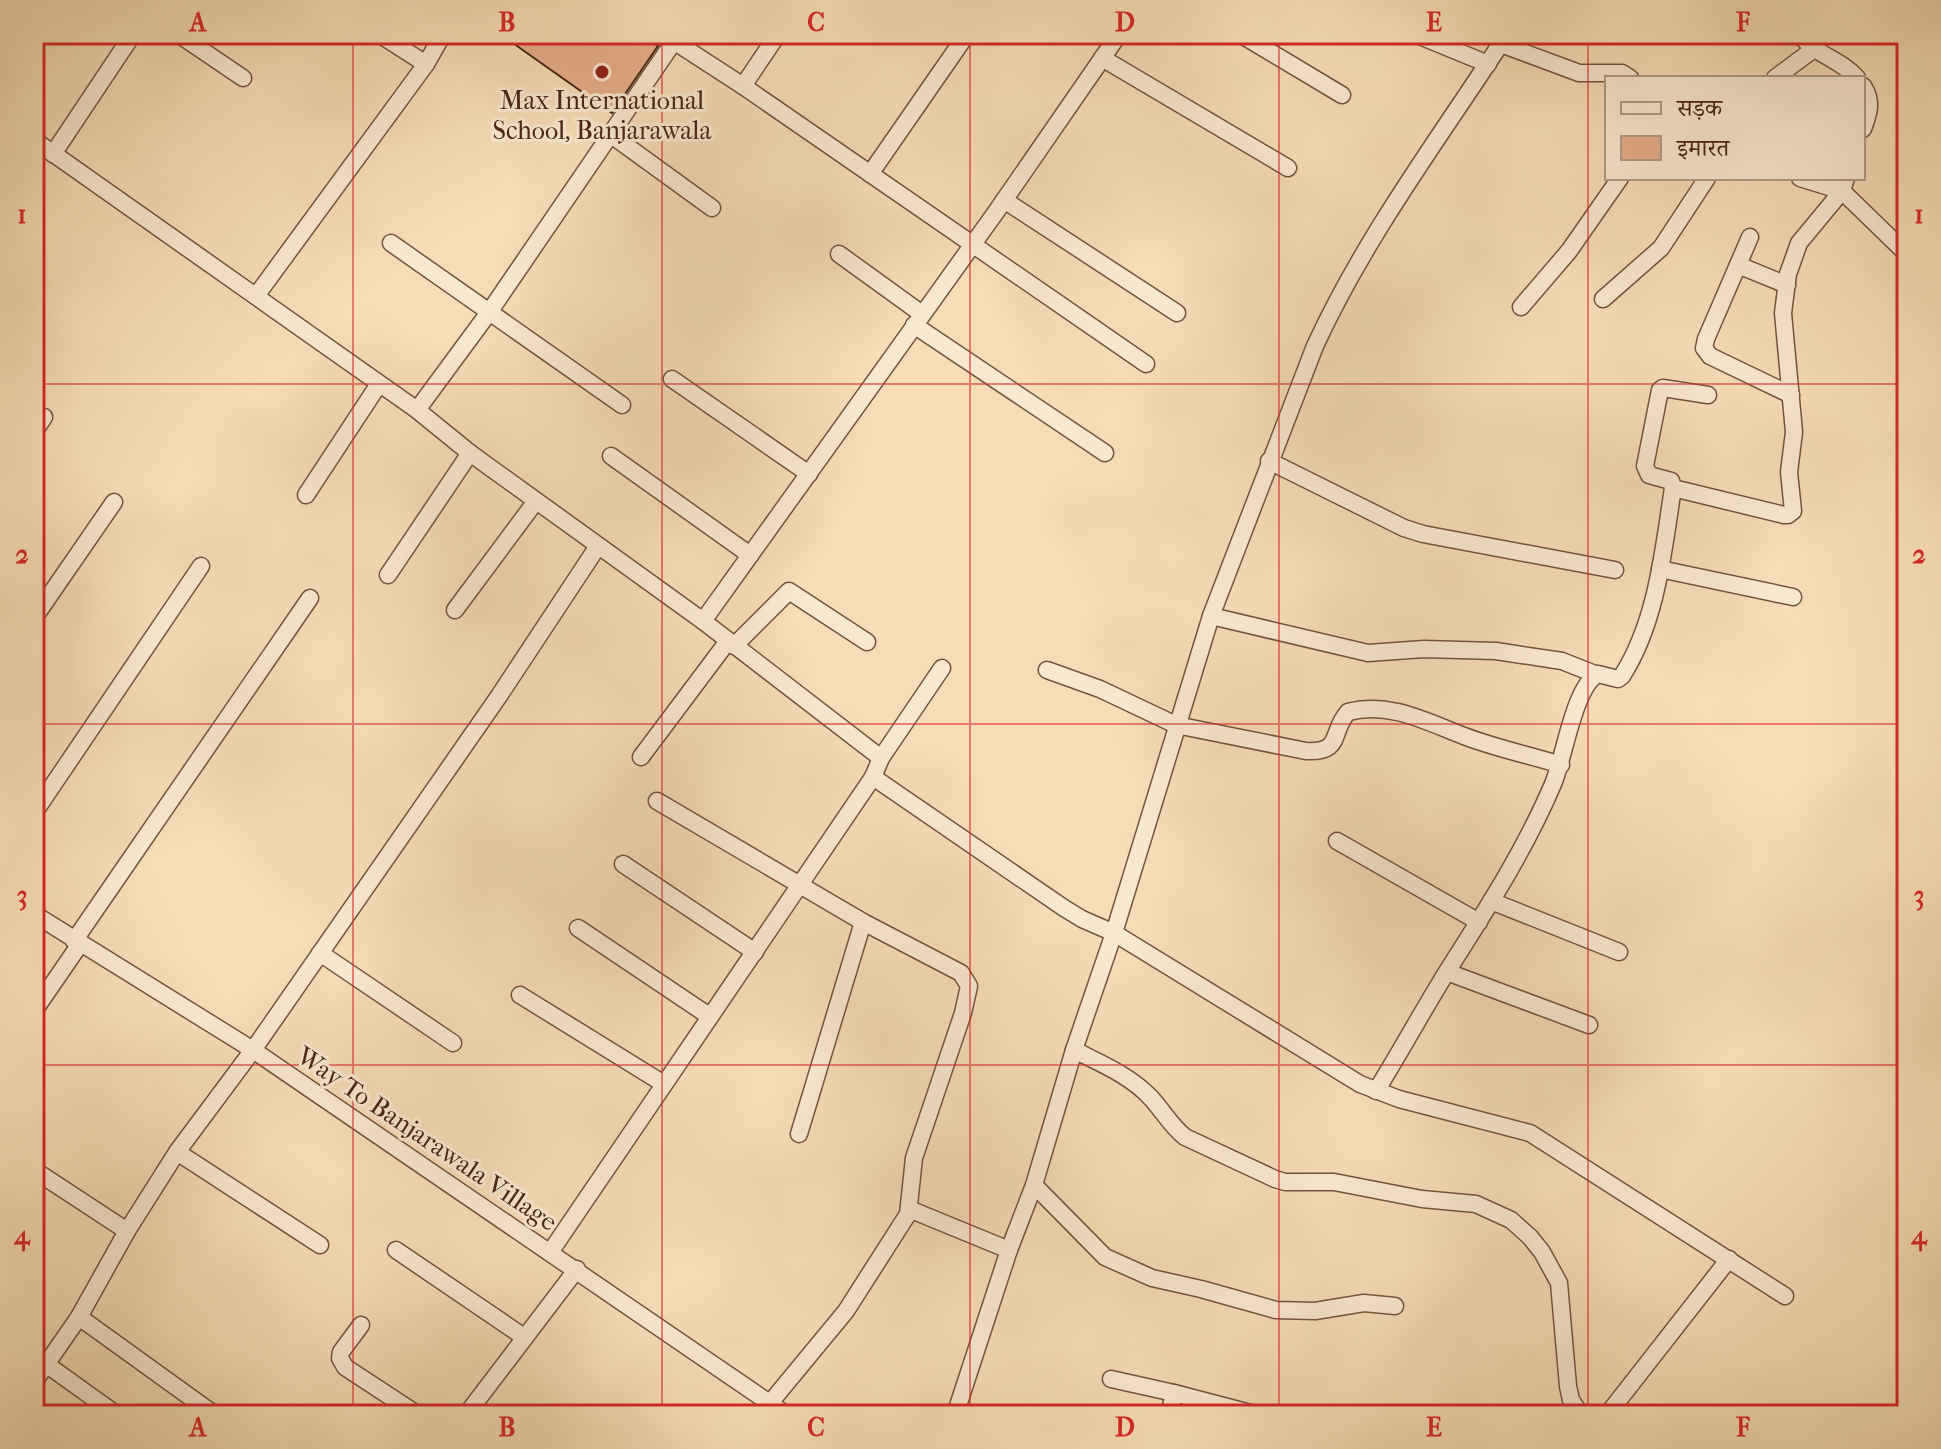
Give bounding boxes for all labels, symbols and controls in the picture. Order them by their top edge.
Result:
text: A [188,7,208,38]
text: B [499,7,516,38]
text: C [807,7,825,38]
text: D [1115,7,1135,38]
text: E [1426,7,1442,38]
text: F [1735,7,1750,38]
marker: Max International School, Banjarawala [593,63,611,81]
legend [1605,76,1865,180]
place label: Max International School, Banjarawala [492,85,713,146]
text: सड़क [1676,94,1724,122]
text: इमारत [1676,134,1730,162]
text: 1 [17,199,27,230]
text: 1 [1914,199,1924,230]
text: 2 [15,539,29,570]
text: 2 [1912,539,1926,570]
text: 3 [17,880,27,911]
text: 3 [1914,880,1924,911]
street label: Way To Banjarawala Village [290,1040,563,1238]
text: 4 [13,1220,31,1252]
text: 4 [1910,1220,1928,1252]
text: A [188,1412,208,1443]
text: B [499,1412,516,1443]
text: C [807,1412,825,1443]
text: D [1115,1412,1135,1443]
text: E [1426,1412,1442,1443]
text: F [1735,1412,1750,1443]

